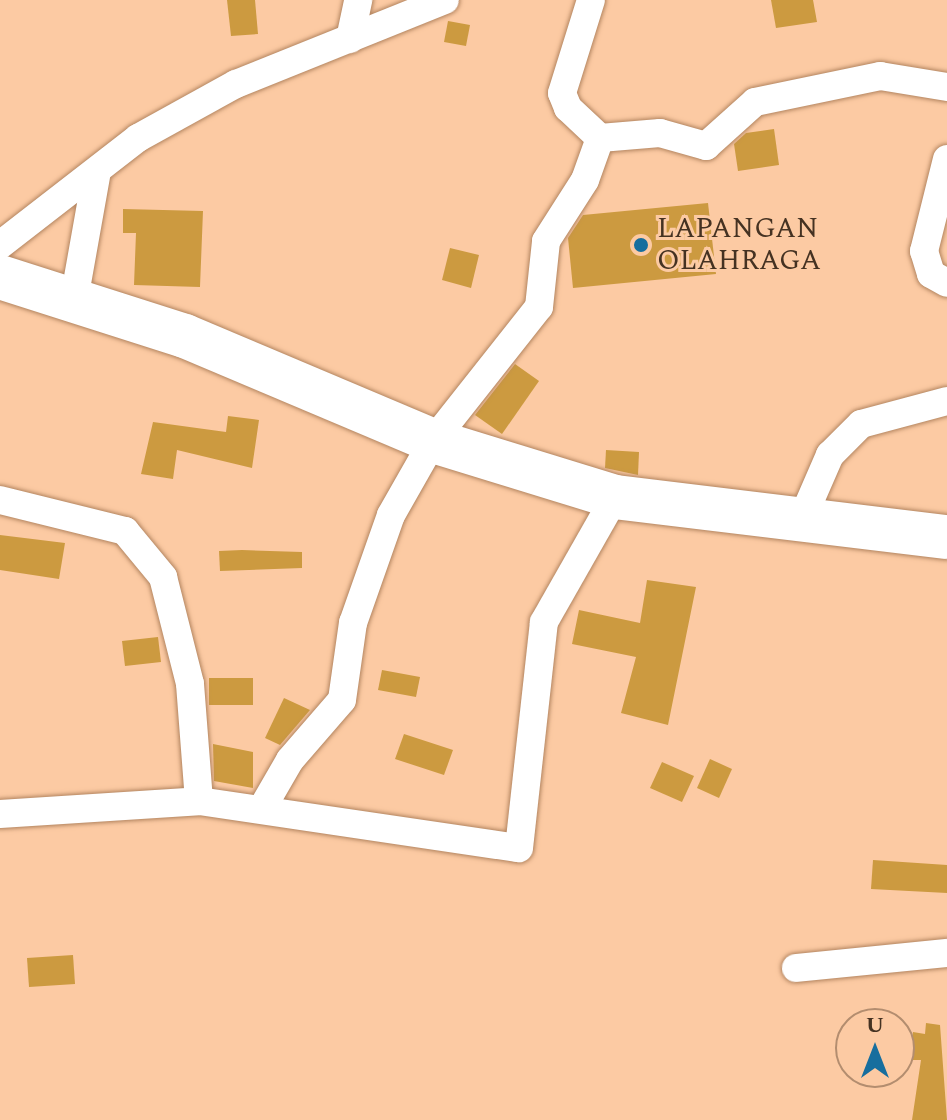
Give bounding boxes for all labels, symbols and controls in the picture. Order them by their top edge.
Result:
place label: LAPANGAN OLAHRAGA [657,212,821,278]
marker: LAPANGAN OLAHRAGA [632,236,650,254]
north arrow [835,1008,915,1088]
text: U [866,1009,884,1042]

